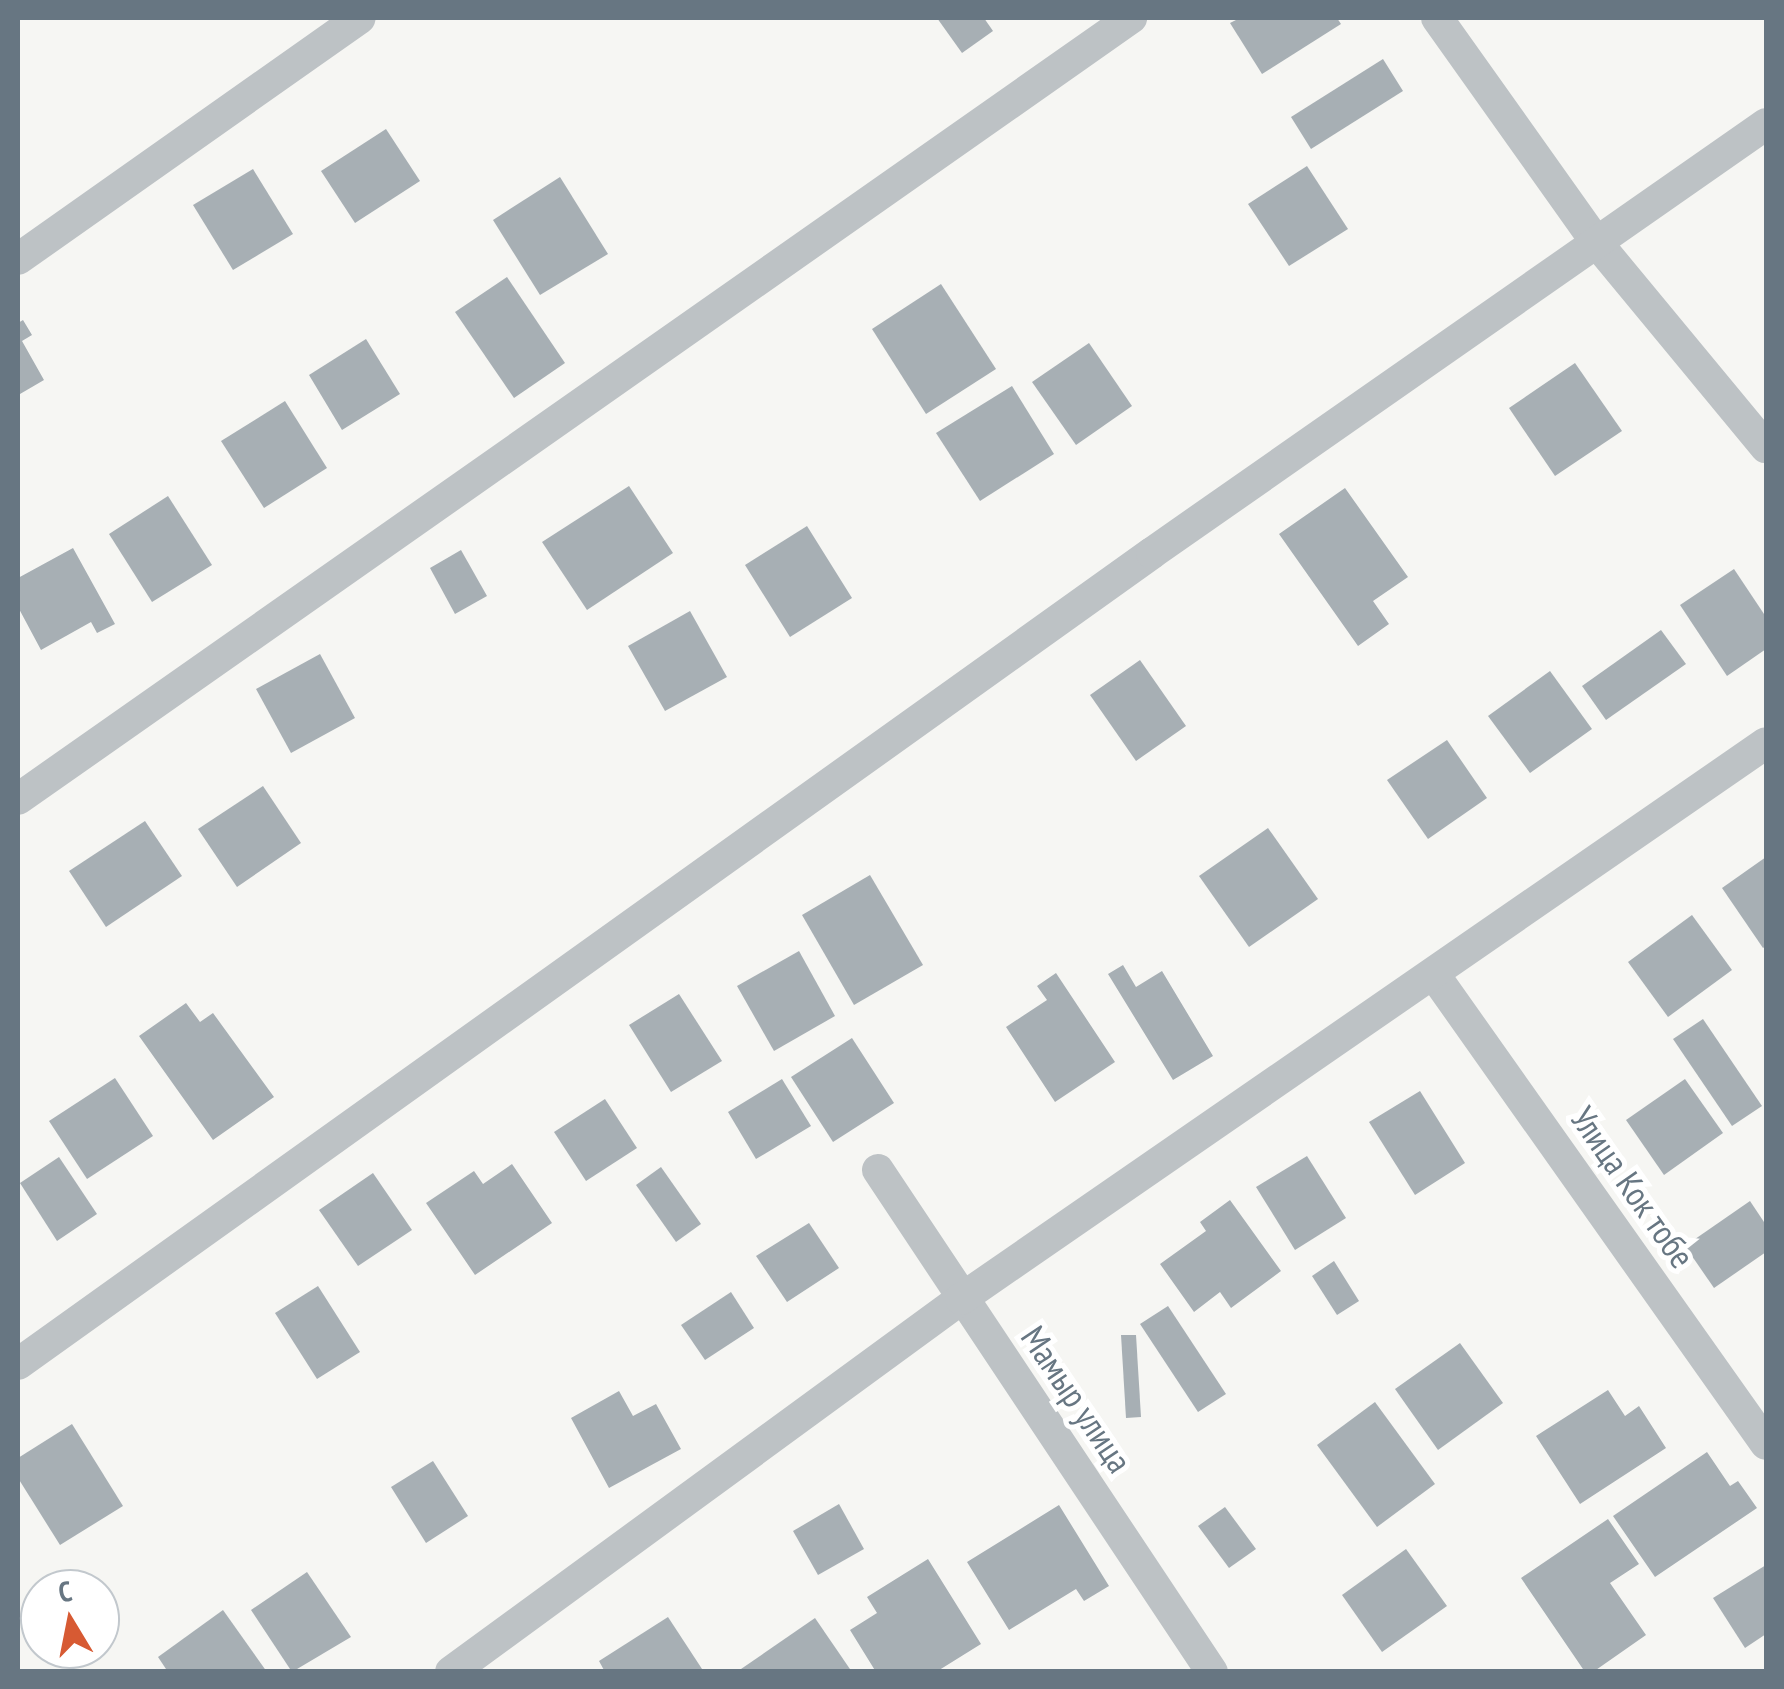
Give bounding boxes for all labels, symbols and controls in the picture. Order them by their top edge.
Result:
street label: Улица Кок тобе [1562,1098,1704,1276]
street label: Мамыр улица [1013,1318,1141,1480]
north arrow [20,1569,120,1669]
text: С [56,1572,75,1610]

